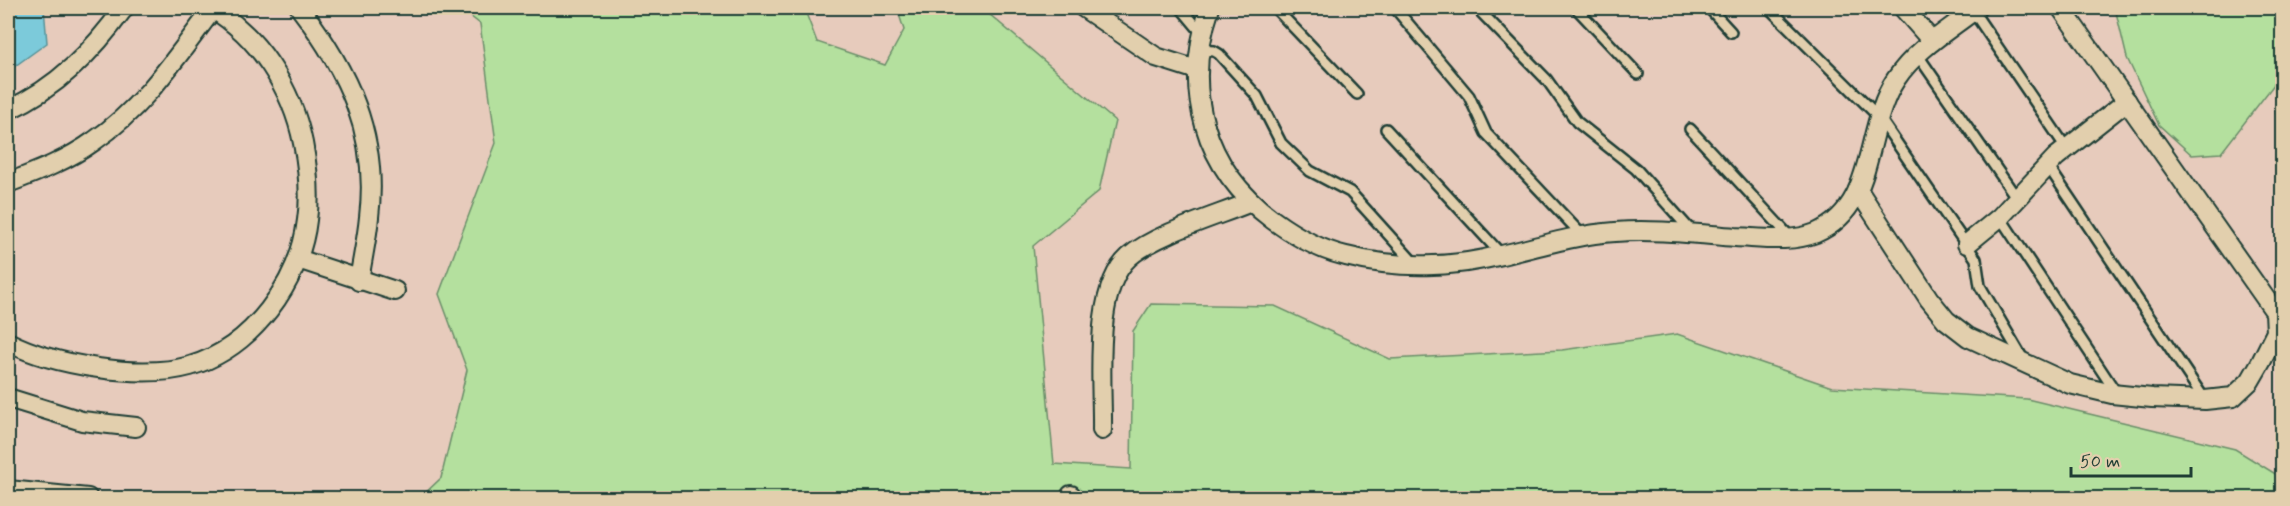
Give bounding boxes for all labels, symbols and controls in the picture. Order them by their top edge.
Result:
scale bar [2071,440,2191,478]
text: 50 m [2080,450,2120,474]

